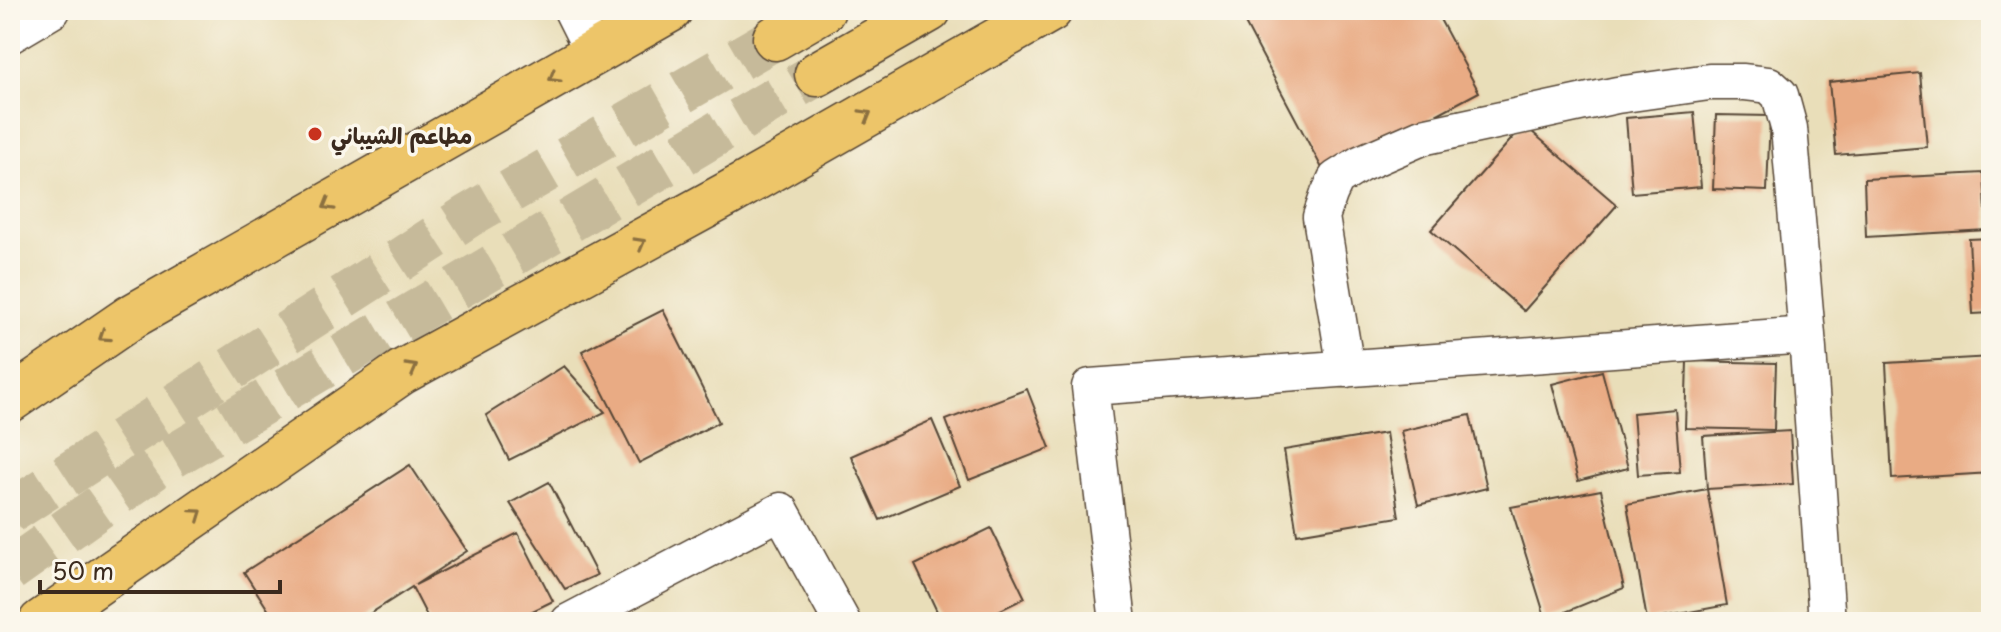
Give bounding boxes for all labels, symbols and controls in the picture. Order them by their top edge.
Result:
one-way arrow [548,67,563,83]
one-way arrow [857,109,872,125]
place label: مطاعم الشيباني [331,118,472,156]
marker: مطاعم الشيباني [306,125,324,143]
one-way arrow [322,195,337,211]
one-way arrow [631,237,646,252]
one-way arrow [98,326,112,341]
one-way arrow [403,362,418,377]
one-way arrow [188,509,203,524]
scale bar [40,544,280,594]
text: 50 m [52,552,114,588]

